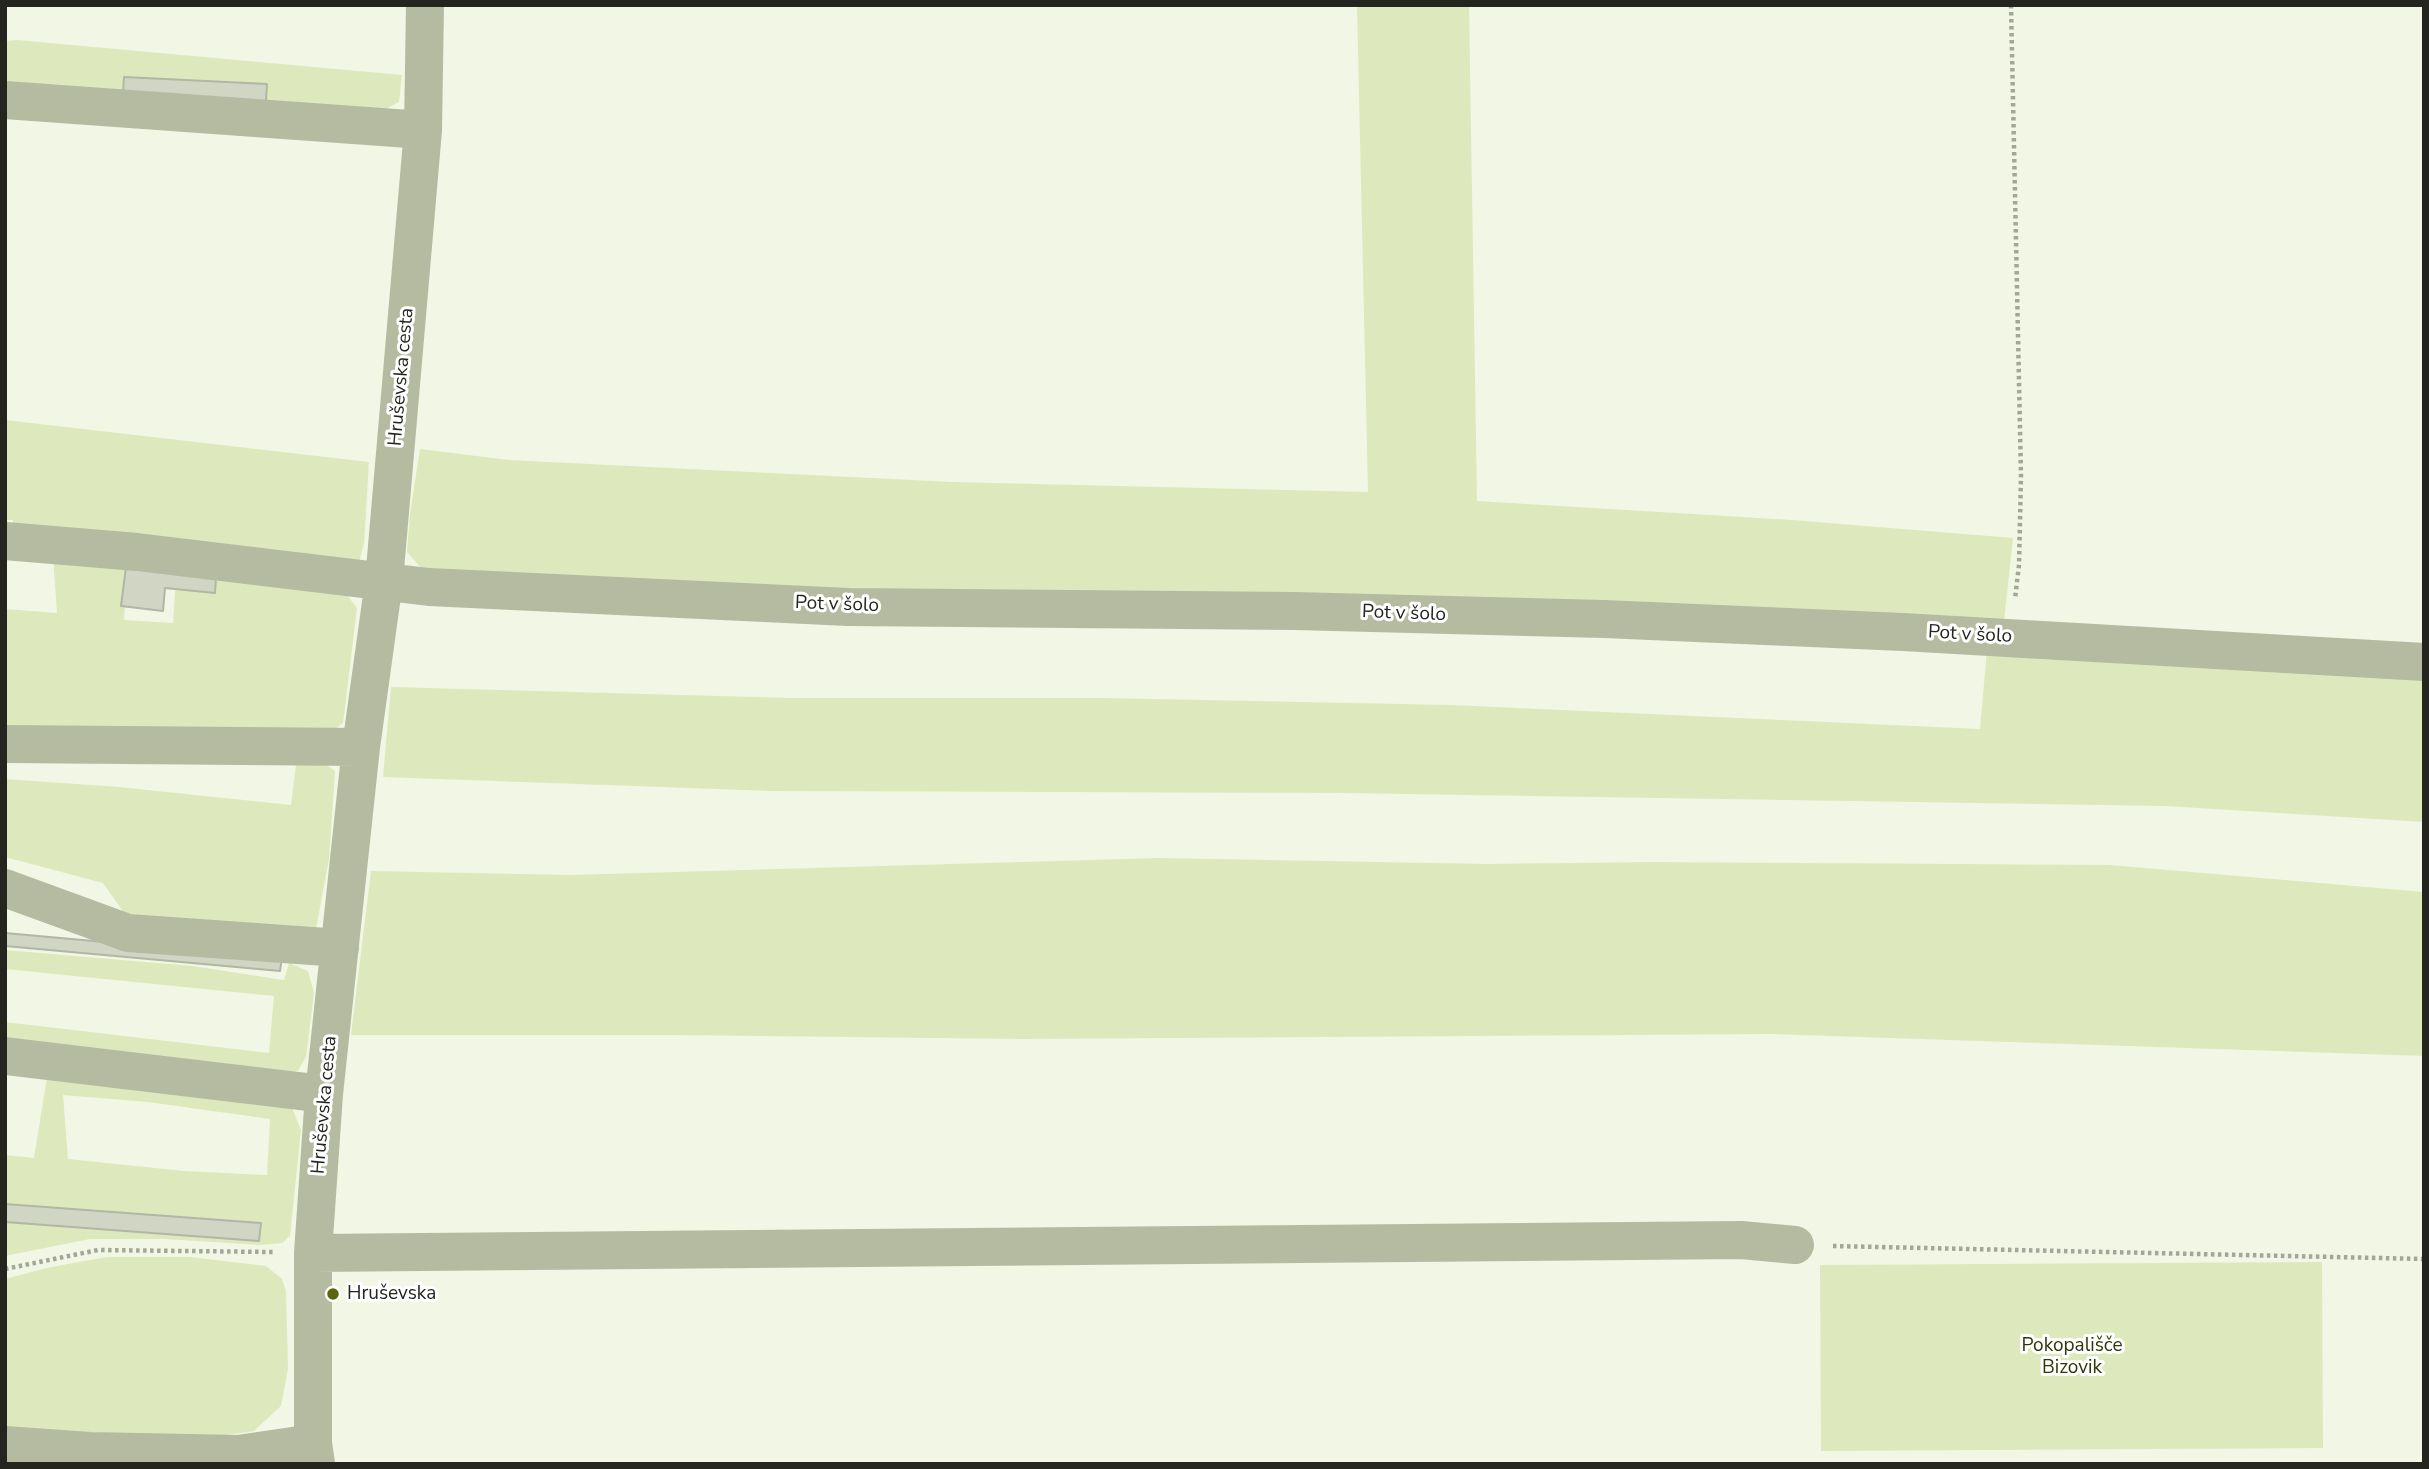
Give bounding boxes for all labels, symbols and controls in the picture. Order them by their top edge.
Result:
street label: Hruševska cesta [385,307,419,447]
street label: Pot v šolo [795,592,879,618]
street label: Pot v šolo [1362,601,1446,627]
street label: Pot v šolo [1927,621,2013,649]
street label: Hruševska cesta [308,1035,342,1175]
place label: Hruševska [347,1283,436,1305]
marker: Hruševska [325,1286,341,1302]
park label: Pokopališče Bizovik [2021,1335,2123,1379]

